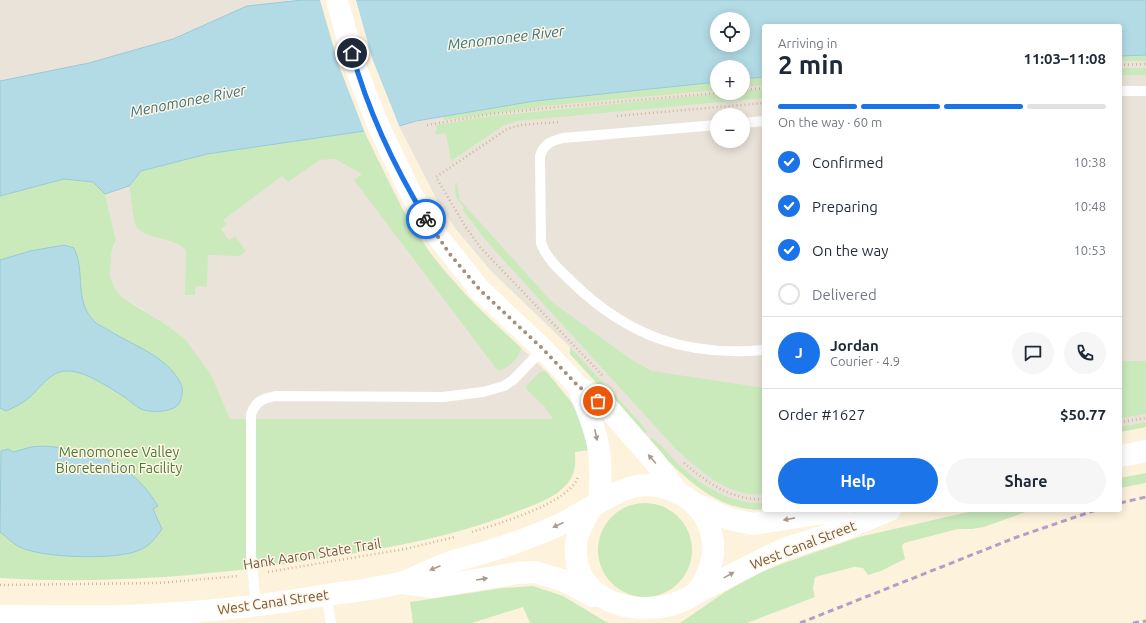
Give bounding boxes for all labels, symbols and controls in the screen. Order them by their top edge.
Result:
map controls [710,12,750,148]
button: locate [710,12,750,52]
water label: Menomonee River [447,22,567,53]
pin [335,36,369,70]
text: Arriving in [778,36,837,50]
icon: home [341,42,363,64]
text: 2 min [778,50,844,79]
text: 11:03–11:08 [1023,50,1106,67]
button: + [710,60,750,100]
water label: Menomonee River [129,81,249,120]
button: − [710,108,750,148]
text: On the way · 60 m [778,115,882,129]
icon: check [778,151,800,173]
text: Confirmed [812,154,884,171]
text: 10:38 [1073,155,1106,169]
icon: check [778,195,800,217]
text: Preparing [812,198,878,215]
courier [406,199,446,239]
text: 10:48 [1073,199,1106,213]
icon: bike [415,208,437,230]
icon: check [778,239,800,261]
text: On the way [812,242,888,259]
text: 10:53 [1073,243,1106,257]
text: Delivered [812,286,877,303]
button: chat [1012,332,1054,374]
button: phone [1064,332,1106,374]
text: Jordan [830,337,879,354]
text: J [795,344,803,361]
text: Courier · 4.9 [830,354,900,368]
pin [581,384,615,418]
icon: bag [587,390,609,412]
text: Order #1627 [778,406,865,423]
text: $50.77 [1060,406,1106,423]
one-way arrow [594,429,600,441]
park label: Menomonee Valley Bioretention Facility [56,444,182,476]
one-way arrow [648,454,657,465]
button: Help [778,458,938,504]
button: Share [946,458,1106,504]
one-way arrow [783,516,795,522]
street label: West Canal Street [748,517,859,573]
one-way arrow [552,522,563,528]
street label: Hank Aaron State Trail [242,535,382,573]
one-way arrow [430,565,441,571]
one-way arrow [723,572,735,578]
one-way arrow [475,576,488,582]
street label: West Canal Street [216,586,330,618]

